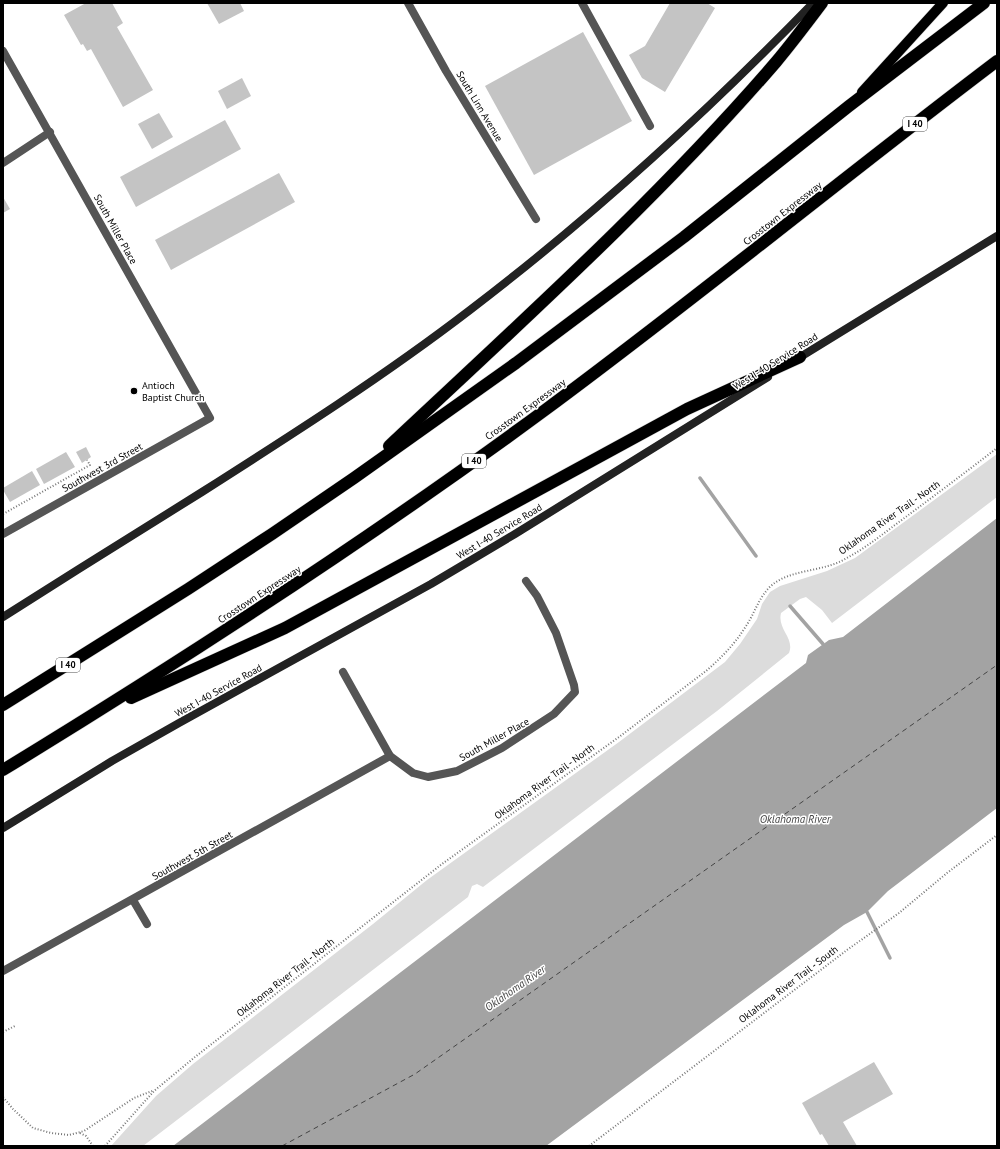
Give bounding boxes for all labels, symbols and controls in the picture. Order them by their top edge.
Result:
street label: South Linn Avenue [453,69,506,144]
road number: I 40 [903,117,927,131]
street label: Crosstown Expressway [740,178,825,248]
street label: South Miller Place [91,192,140,267]
street label: West I-40 Service Road [730,330,820,393]
street label: Crosstown Expressway [482,376,568,443]
place label: Antioch Baptist Church [142,379,205,404]
marker: Antioch Baptist Church [129,386,139,396]
street label: Southwest 3rd Street [60,440,145,495]
road number: I 40 [462,454,486,468]
street label: Oklahoma River Trail - North [836,477,942,557]
street label: West I-40 Service Road [454,501,545,562]
street label: Crosstown Expressway [215,562,304,626]
road number: I 40 [56,658,80,672]
street label: West I-40 Service Road [172,661,264,720]
street label: South Miller Place [457,715,532,764]
street label: Oklahoma River Trail - North [492,741,597,822]
water label: Oklahoma River [760,812,832,826]
street label: Southwest 5th Street [150,828,235,883]
street label: Oklahoma River Trail - North [234,935,337,1020]
street label: Oklahoma River Trail - South [736,943,841,1026]
water label: Oklahoma River [482,961,549,1014]

